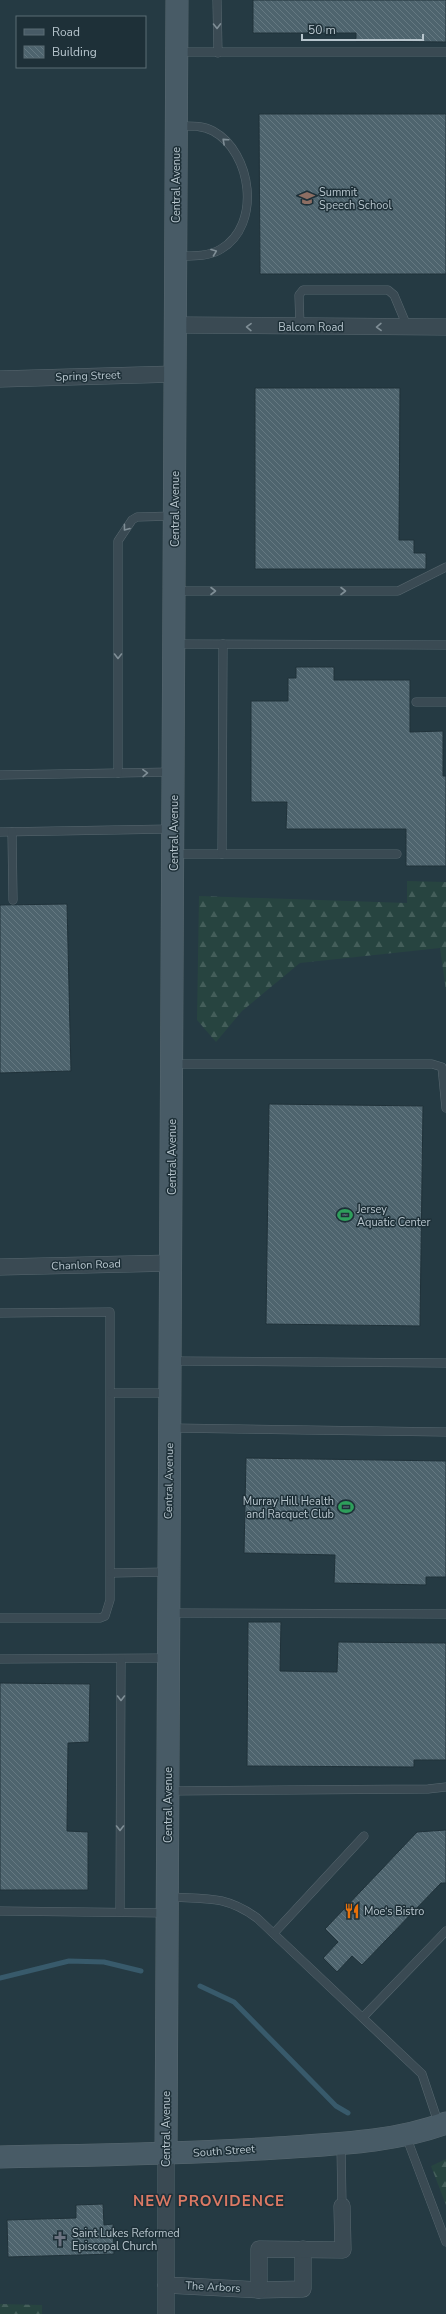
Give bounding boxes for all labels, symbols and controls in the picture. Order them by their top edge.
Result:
legend [16,16,146,68]
scale bar [302,16,423,42]
text: 50 m [308,22,336,38]
one-way arrow [213,23,221,29]
text: Road [52,24,80,40]
text: Building [52,44,97,60]
one-way arrow [223,138,230,145]
street label: Central Avenue [169,147,184,223]
place label: Summit Speech School [319,185,392,213]
school or university icon: Summit Speech School [298,189,316,207]
one-way arrow [211,248,218,256]
street label: Balcom Road [278,320,344,335]
one-way arrow [246,322,252,331]
one-way arrow [376,323,382,331]
street label: Spring Street [55,367,121,385]
street label: Central Avenue [168,471,183,547]
one-way arrow [123,524,131,531]
one-way arrow [210,587,216,595]
one-way arrow [340,587,346,595]
one-way arrow [114,653,122,659]
one-way arrow [142,769,148,777]
street label: Central Avenue [167,795,182,871]
street label: Central Avenue [165,1119,180,1195]
place label: Jersey Aquatic Center [356,1202,430,1230]
sports icon: Jersey Aquatic Center [336,1206,354,1224]
street label: Chanlon Road [51,1256,121,1274]
street label: Central Avenue [161,1443,177,1519]
place label: Murray Hill Health and Racquet Club [243,1494,334,1522]
sports icon: Murray Hill Health and Racquet Club [337,1498,355,1516]
one-way arrow [117,1695,125,1701]
street label: Central Avenue [161,1767,176,1843]
one-way arrow [116,1825,124,1831]
restaurant icon: Moe‘s Bistro [343,1902,361,1920]
place label: Moe‘s Bistro [364,1904,424,1919]
street label: Central Avenue [159,2091,174,2167]
street label: South Street [193,2141,256,2161]
district label: NEW PROVIDENCE [133,2191,285,2211]
place label: Saint Lukes Reformed Episcopal Church [72,2226,180,2254]
church icon: Saint Lukes Reformed Episcopal Church [51,2230,69,2248]
street label: The Arbors [185,2278,241,2296]

